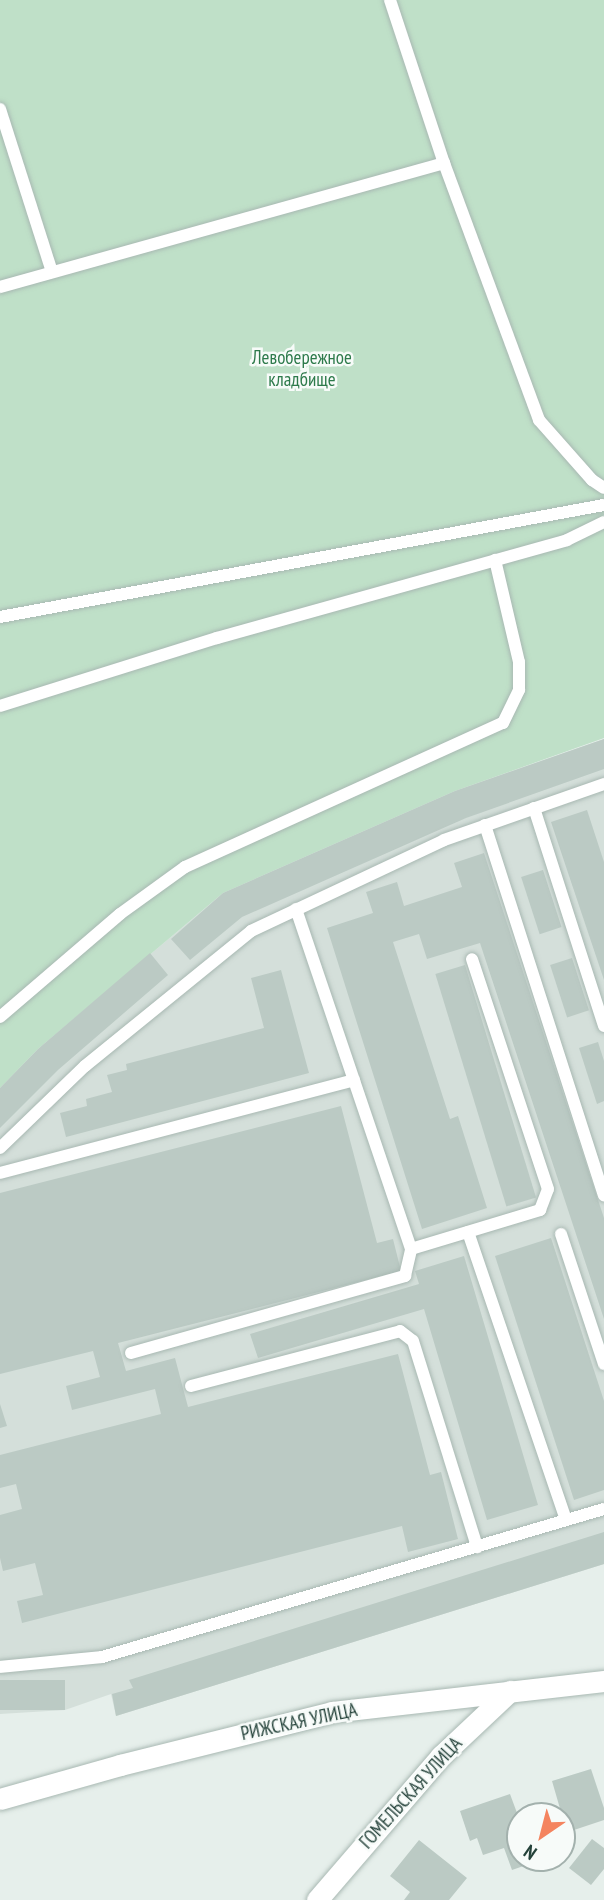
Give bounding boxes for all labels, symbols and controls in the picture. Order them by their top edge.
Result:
park label: Левобережное кладбище [252,347,352,391]
street label: РИЖСКАЯ УЛИЦА [239,1699,359,1745]
street label: ГОМЕЛЬСКАЯ УЛИЦА [355,1732,467,1854]
north arrow [506,1802,576,1872]
text: N [519,1840,541,1865]

